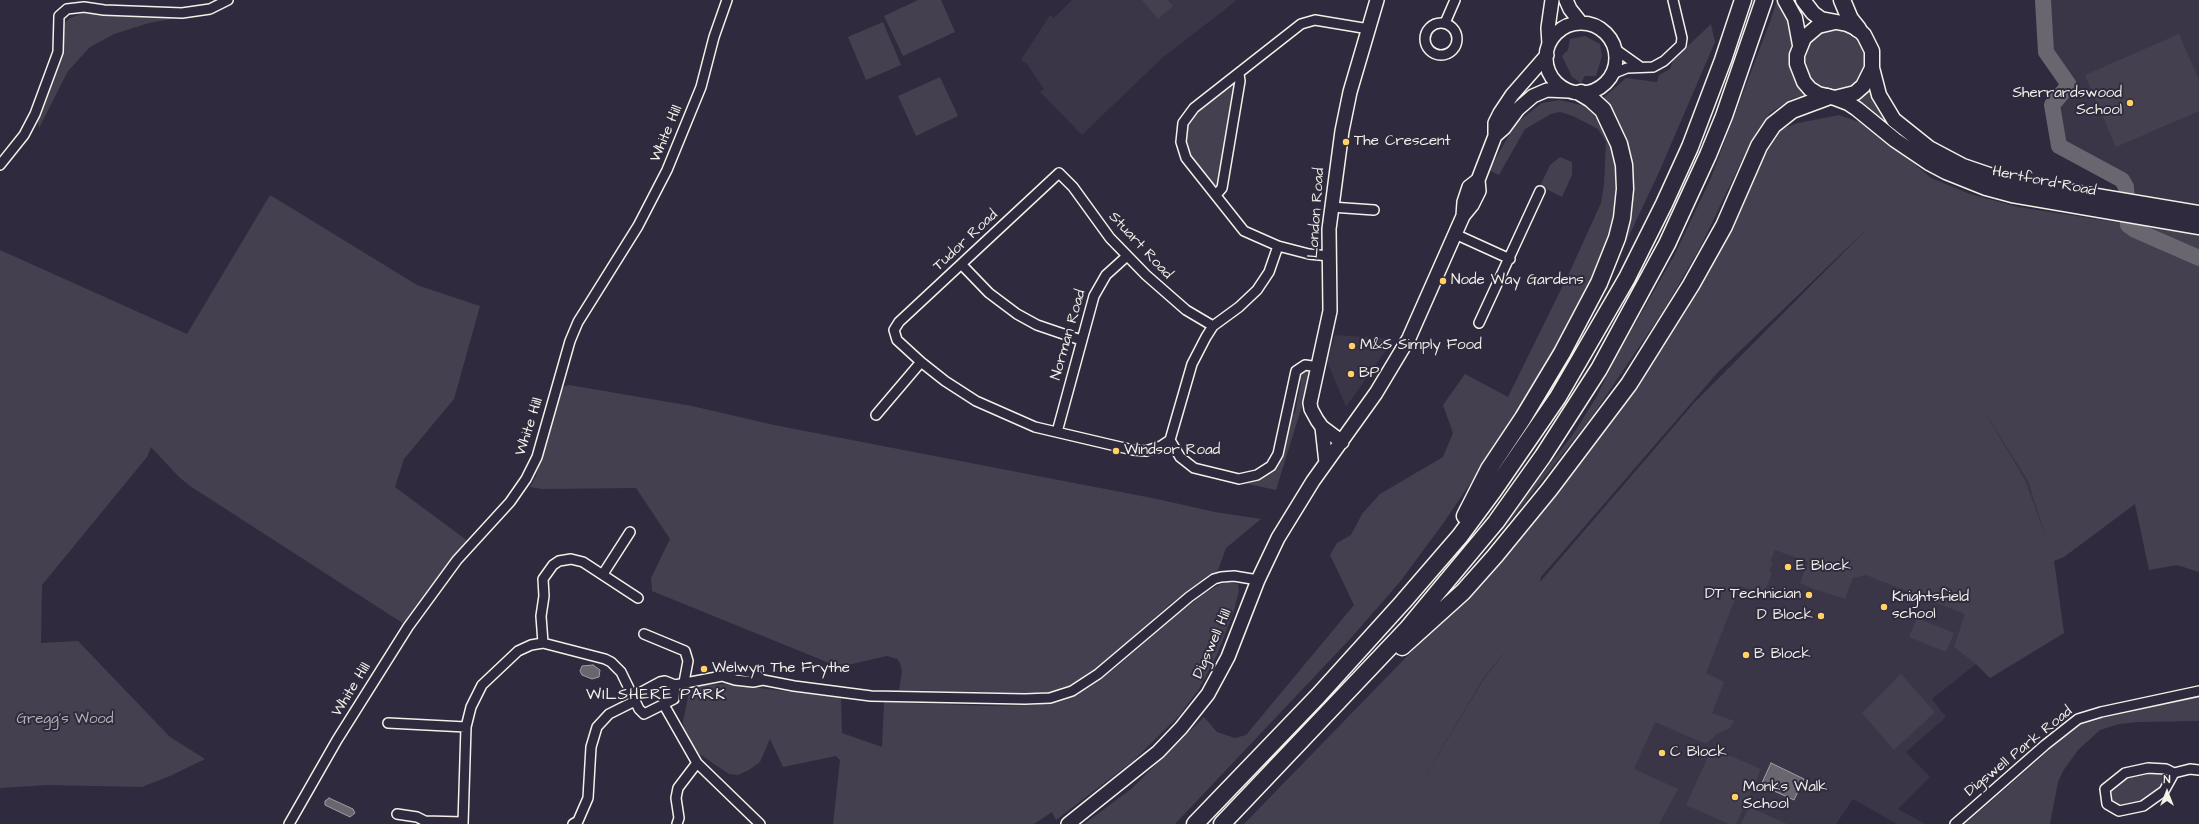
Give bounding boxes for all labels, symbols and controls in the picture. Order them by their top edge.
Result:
place label: Sherrardswood School [2012,85,2122,120]
marker: Sherrardswood School [2125,98,2135,108]
street label: White Hill [647,103,687,165]
place label: The Crescent [1354,133,1451,151]
marker: The Crescent [1341,137,1351,147]
street label: Hertford Road [1991,163,2097,201]
street label: London Road [1305,167,1329,259]
street label: Tudor Road [930,207,1002,275]
street label: Stuart Road [1104,209,1176,283]
place label: Node Way Gardens [1451,272,1584,290]
marker: Node Way Gardens [1438,276,1448,286]
street label: Norman Road [1047,288,1091,382]
place label: M&S Simply Food [1360,337,1482,355]
marker: M&S Simply Food [1347,341,1357,351]
place label: BP [1359,365,1379,383]
marker: BP [1346,369,1356,379]
street label: White Hill [512,396,548,458]
place label: Windsor Road [1124,442,1220,460]
marker: Windsor Road [1111,446,1121,456]
place label: E Block [1796,558,1851,576]
marker: E Block [1783,562,1793,572]
place label: DT Technician [1705,586,1801,604]
place label: Knightsfield school [1892,589,1969,624]
marker: DT Technician [1804,590,1814,600]
marker: Knightsfield school [1879,602,1889,612]
street label: Digswell Hill [1190,606,1236,682]
place label: D Block [1757,607,1813,625]
marker: D Block [1816,611,1826,621]
place label: B Block [1754,646,1811,664]
marker: B Block [1741,650,1751,660]
street label: White Hill [328,660,376,720]
place label: Welwyn The Frythe [712,660,850,678]
marker: Welwyn The Frythe [699,664,709,674]
district label: WILSHERE PARK [586,686,726,706]
street label: Digswell Park Road [1962,703,2076,801]
park label: Gregg's Wood [17,711,113,729]
place label: C Block [1670,744,1727,762]
marker: C Block [1657,748,1667,758]
north arrow [2147,772,2187,812]
text: N [2164,772,2170,787]
place label: Monks Walk School [1743,779,1827,814]
marker: Monks Walk School [1730,792,1740,802]

